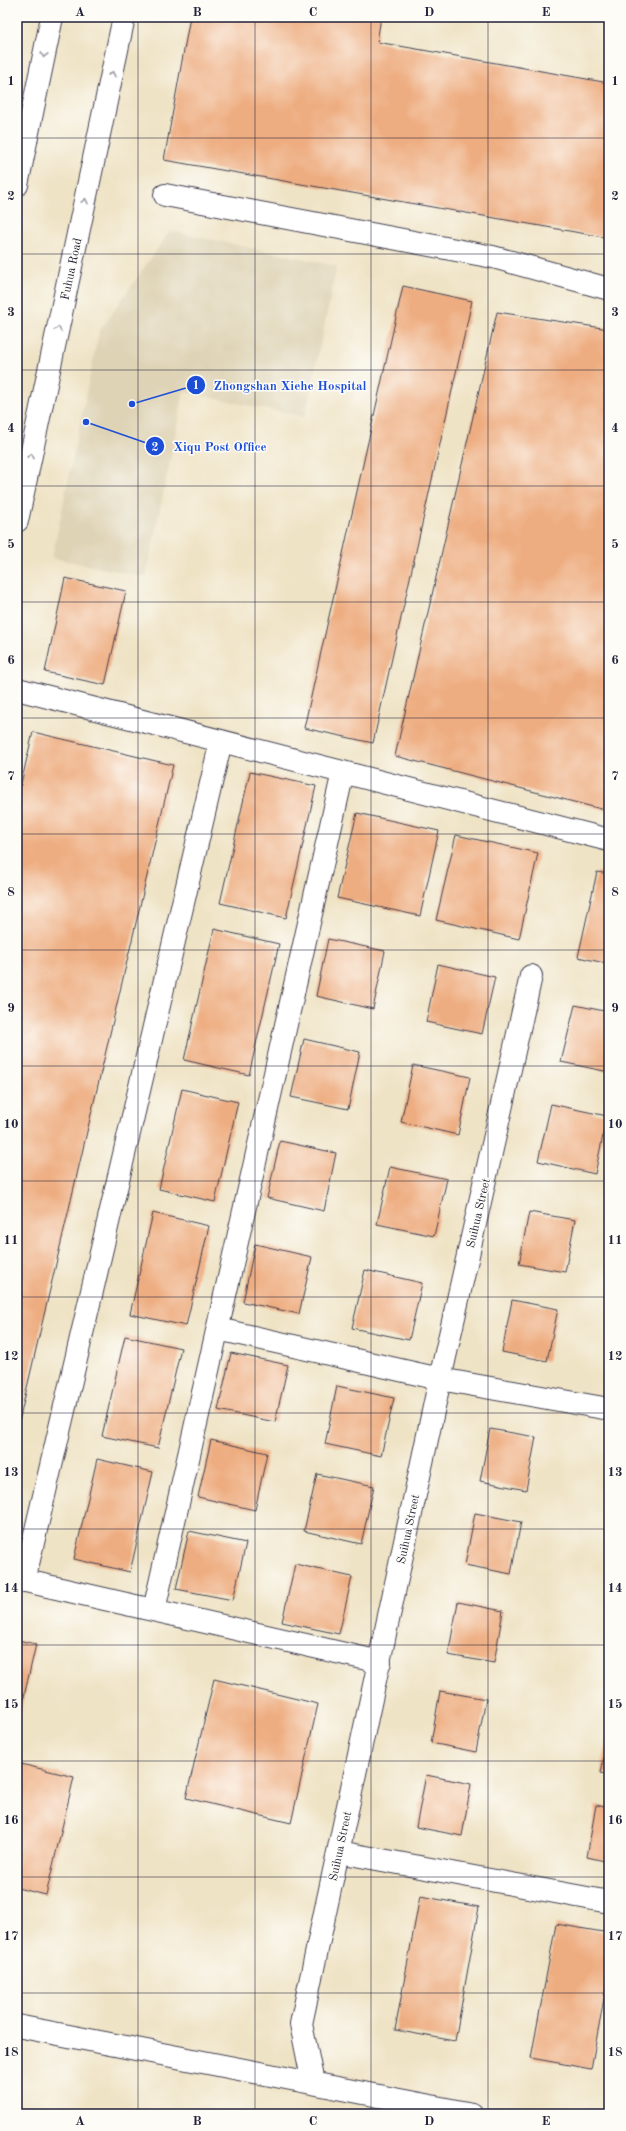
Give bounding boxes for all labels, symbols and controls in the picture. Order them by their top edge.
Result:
text: A [75,6,85,19]
text: B [192,6,202,19]
text: C [309,6,317,19]
text: D [424,6,434,19]
text: E [542,6,551,19]
one-way arrow [41,52,49,58]
one-way arrow [108,71,116,77]
text: 1 [7,75,15,88]
text: 1 [611,75,619,88]
text: 2 [7,190,15,203]
text: 2 [611,190,619,203]
one-way arrow [81,198,89,205]
street label: Fuhua Road [60,237,84,302]
text: 3 [7,306,15,319]
text: 3 [611,306,619,319]
one-way arrow [53,325,62,332]
callout: Zhongshan Xiehe Hospital [186,373,375,398]
text: 1 [193,380,199,392]
text: Zhongshan Xiehe Hospital [214,380,366,393]
text: 4 [7,422,15,435]
text: 4 [611,422,619,435]
callout: Xiqu Post Office [145,434,275,459]
text: Xiqu Post Office [173,441,267,454]
text: 2 [152,442,159,454]
one-way arrow [26,453,34,459]
text: 5 [7,538,15,551]
text: 5 [611,538,619,551]
text: 6 [7,654,15,667]
text: 6 [611,654,619,667]
text: 7 [7,770,15,783]
text: 7 [611,770,619,783]
text: 8 [7,886,15,899]
text: 8 [611,886,619,899]
text: 9 [7,1002,15,1015]
text: 9 [611,1002,619,1015]
text: 10 [3,1118,19,1131]
text: 10 [607,1118,623,1131]
street label: Suihua Street [465,1177,493,1249]
text: 11 [3,1234,19,1247]
text: 11 [607,1234,623,1247]
text: 12 [3,1350,19,1363]
text: 12 [607,1350,623,1363]
text: 13 [3,1466,19,1479]
text: 13 [607,1466,623,1479]
street label: Suihua Street [396,1493,422,1565]
text: 14 [3,1582,19,1595]
text: 14 [607,1582,623,1595]
text: 15 [3,1698,19,1711]
text: 15 [607,1698,623,1711]
street label: Suihua Street [328,1810,354,1882]
text: 16 [3,1814,19,1827]
text: 16 [607,1814,623,1827]
text: 17 [3,1930,19,1943]
text: 17 [607,1930,623,1943]
text: 18 [3,2046,19,2059]
text: 18 [607,2046,623,2059]
text: A [75,2115,85,2128]
text: B [192,2115,202,2128]
text: C [309,2115,317,2128]
text: D [424,2115,434,2128]
text: E [542,2115,551,2128]

